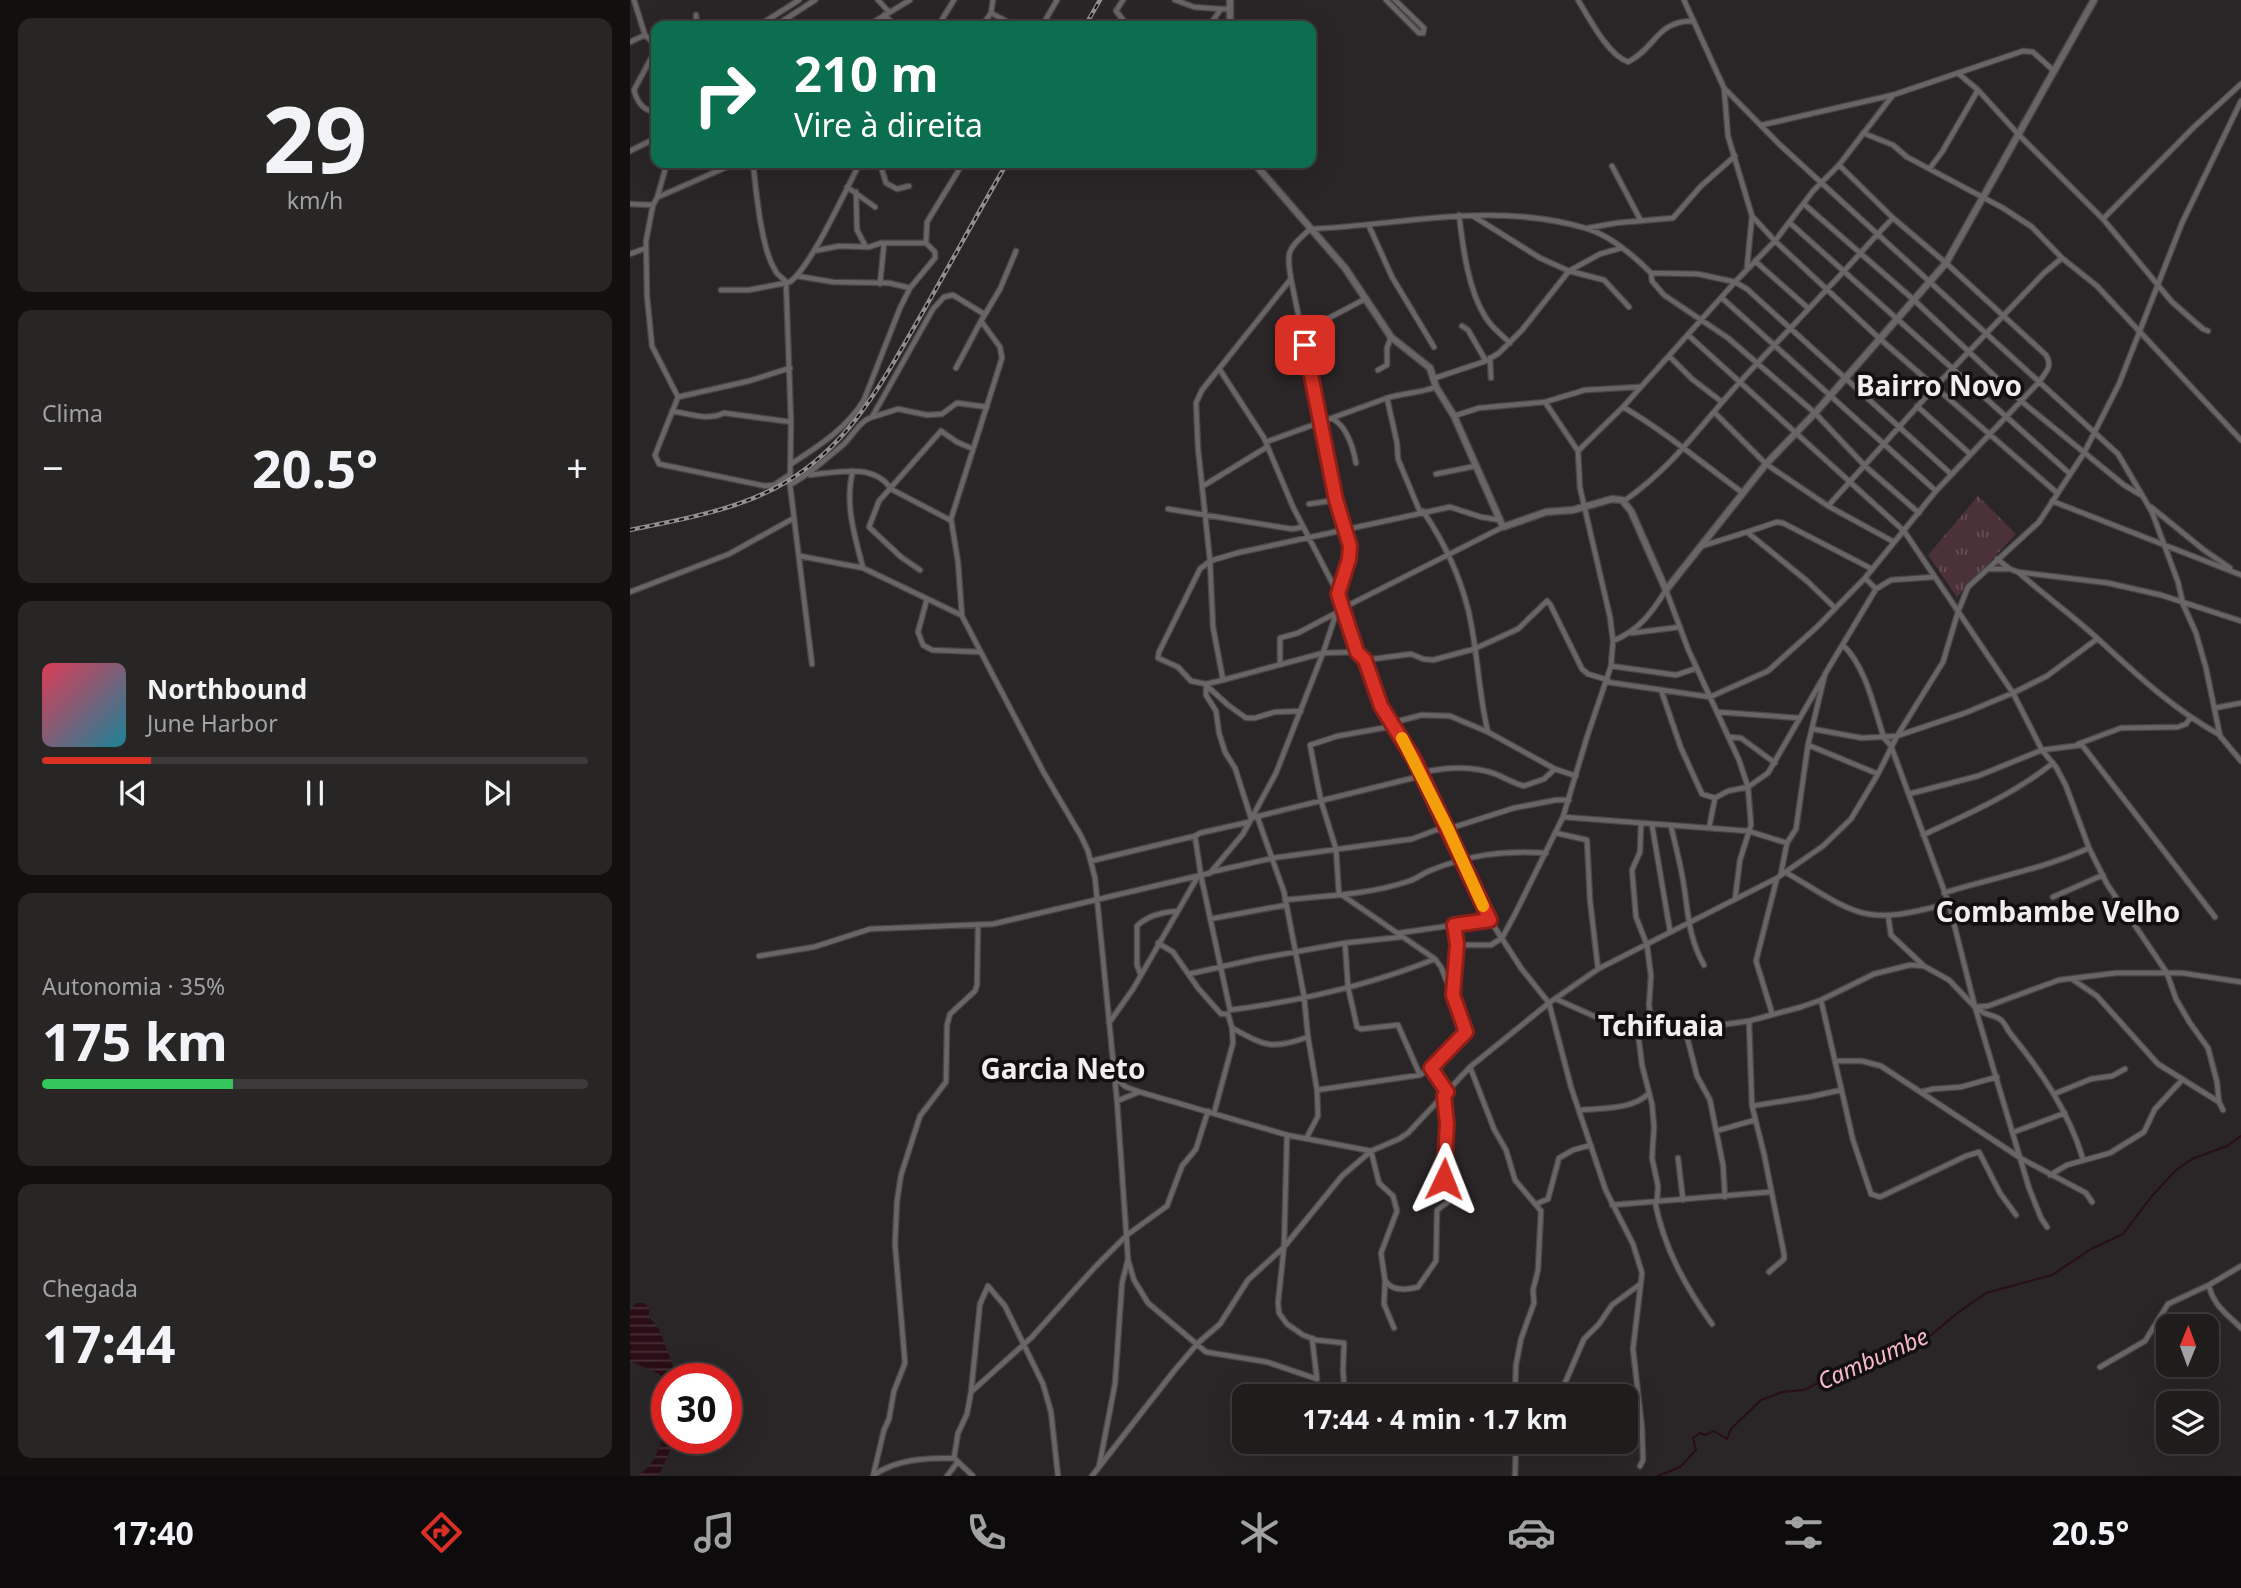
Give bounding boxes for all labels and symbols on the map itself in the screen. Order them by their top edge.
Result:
pin [1275,315,1335,375]
district label: Bairro Novo [1856,366,2022,404]
district label: Combambe Velho [1936,892,2180,930]
district label: Tchifuaia [1598,1006,1724,1044]
district label: Garcia Neto [980,1049,1146,1087]
position arrow [1407,1142,1481,1216]
north arrow [2156,1314,2219,1377]
water label: Cambumbe [1812,1319,1933,1397]
speed limit sign: 30 [651,1363,742,1454]

